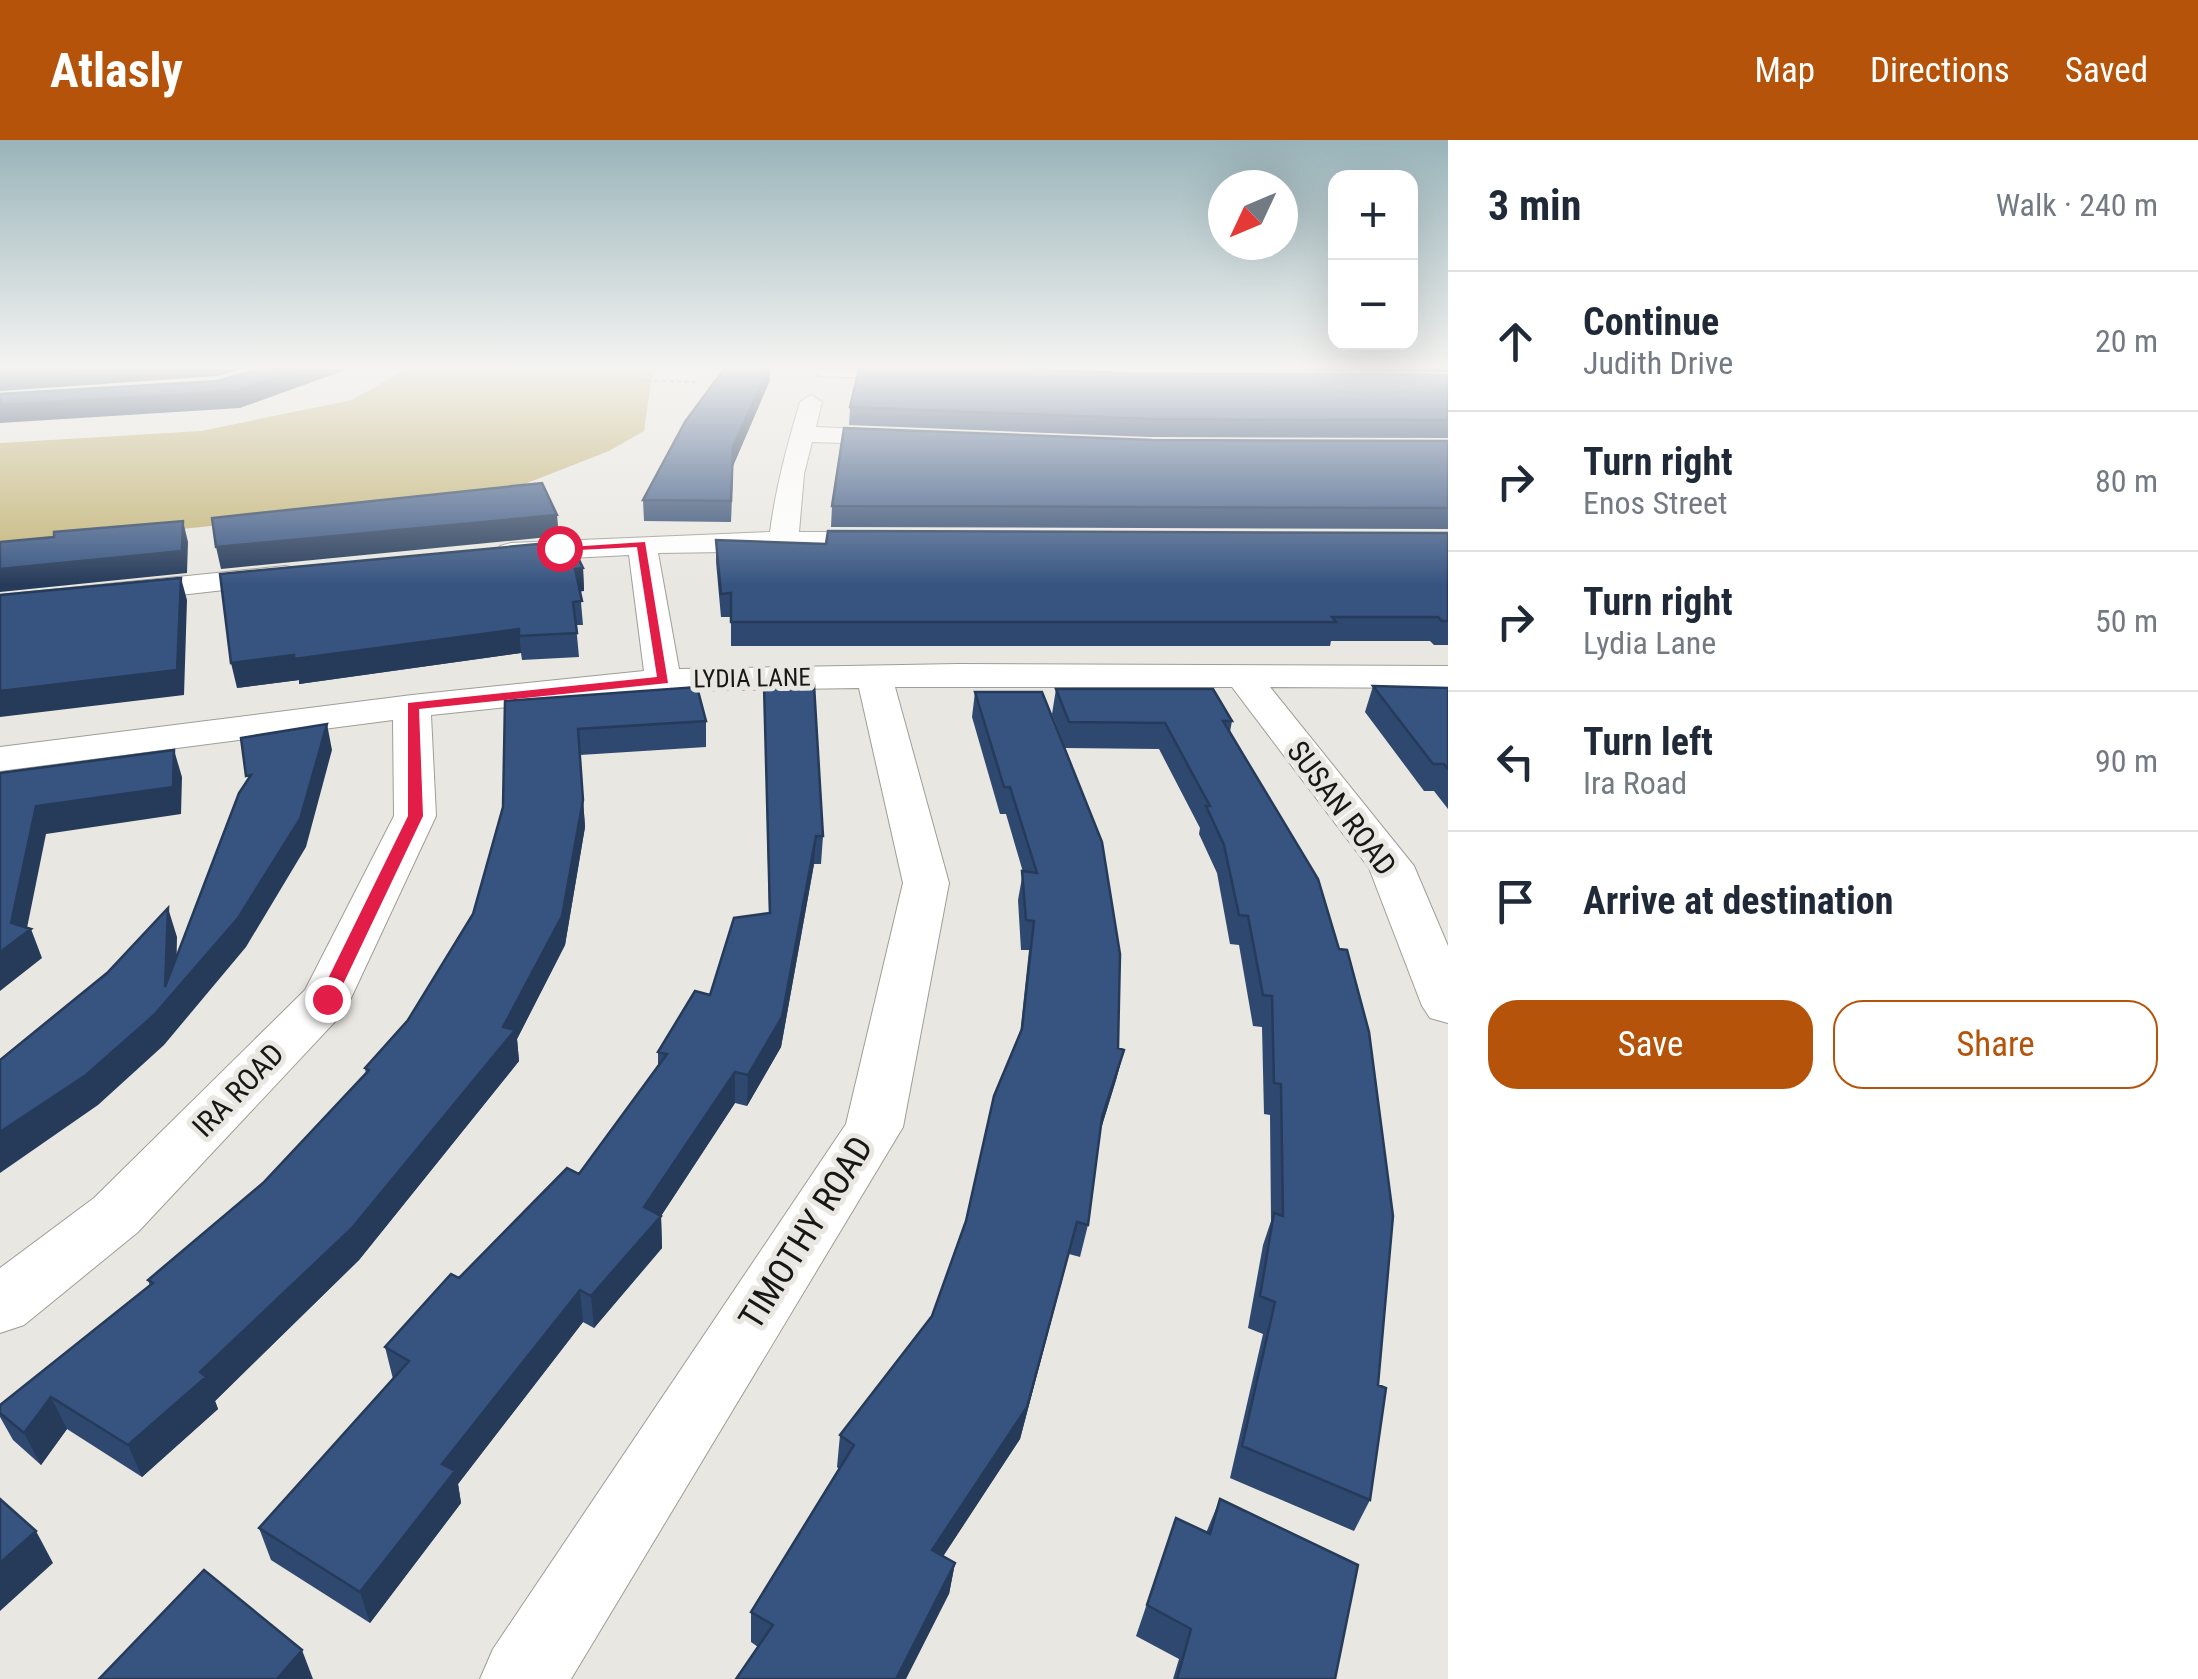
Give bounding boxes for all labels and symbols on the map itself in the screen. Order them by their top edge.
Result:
north arrow [1208,170,1298,260]
route start [537,526,583,572]
street label: LYDIA LANE [693,662,811,694]
street label: SUSAN ROAD [1280,734,1404,882]
route end [305,977,351,1023]
street label: IRA ROAD [185,1036,291,1144]
street label: TIMOTHY ROAD [731,1129,881,1337]

